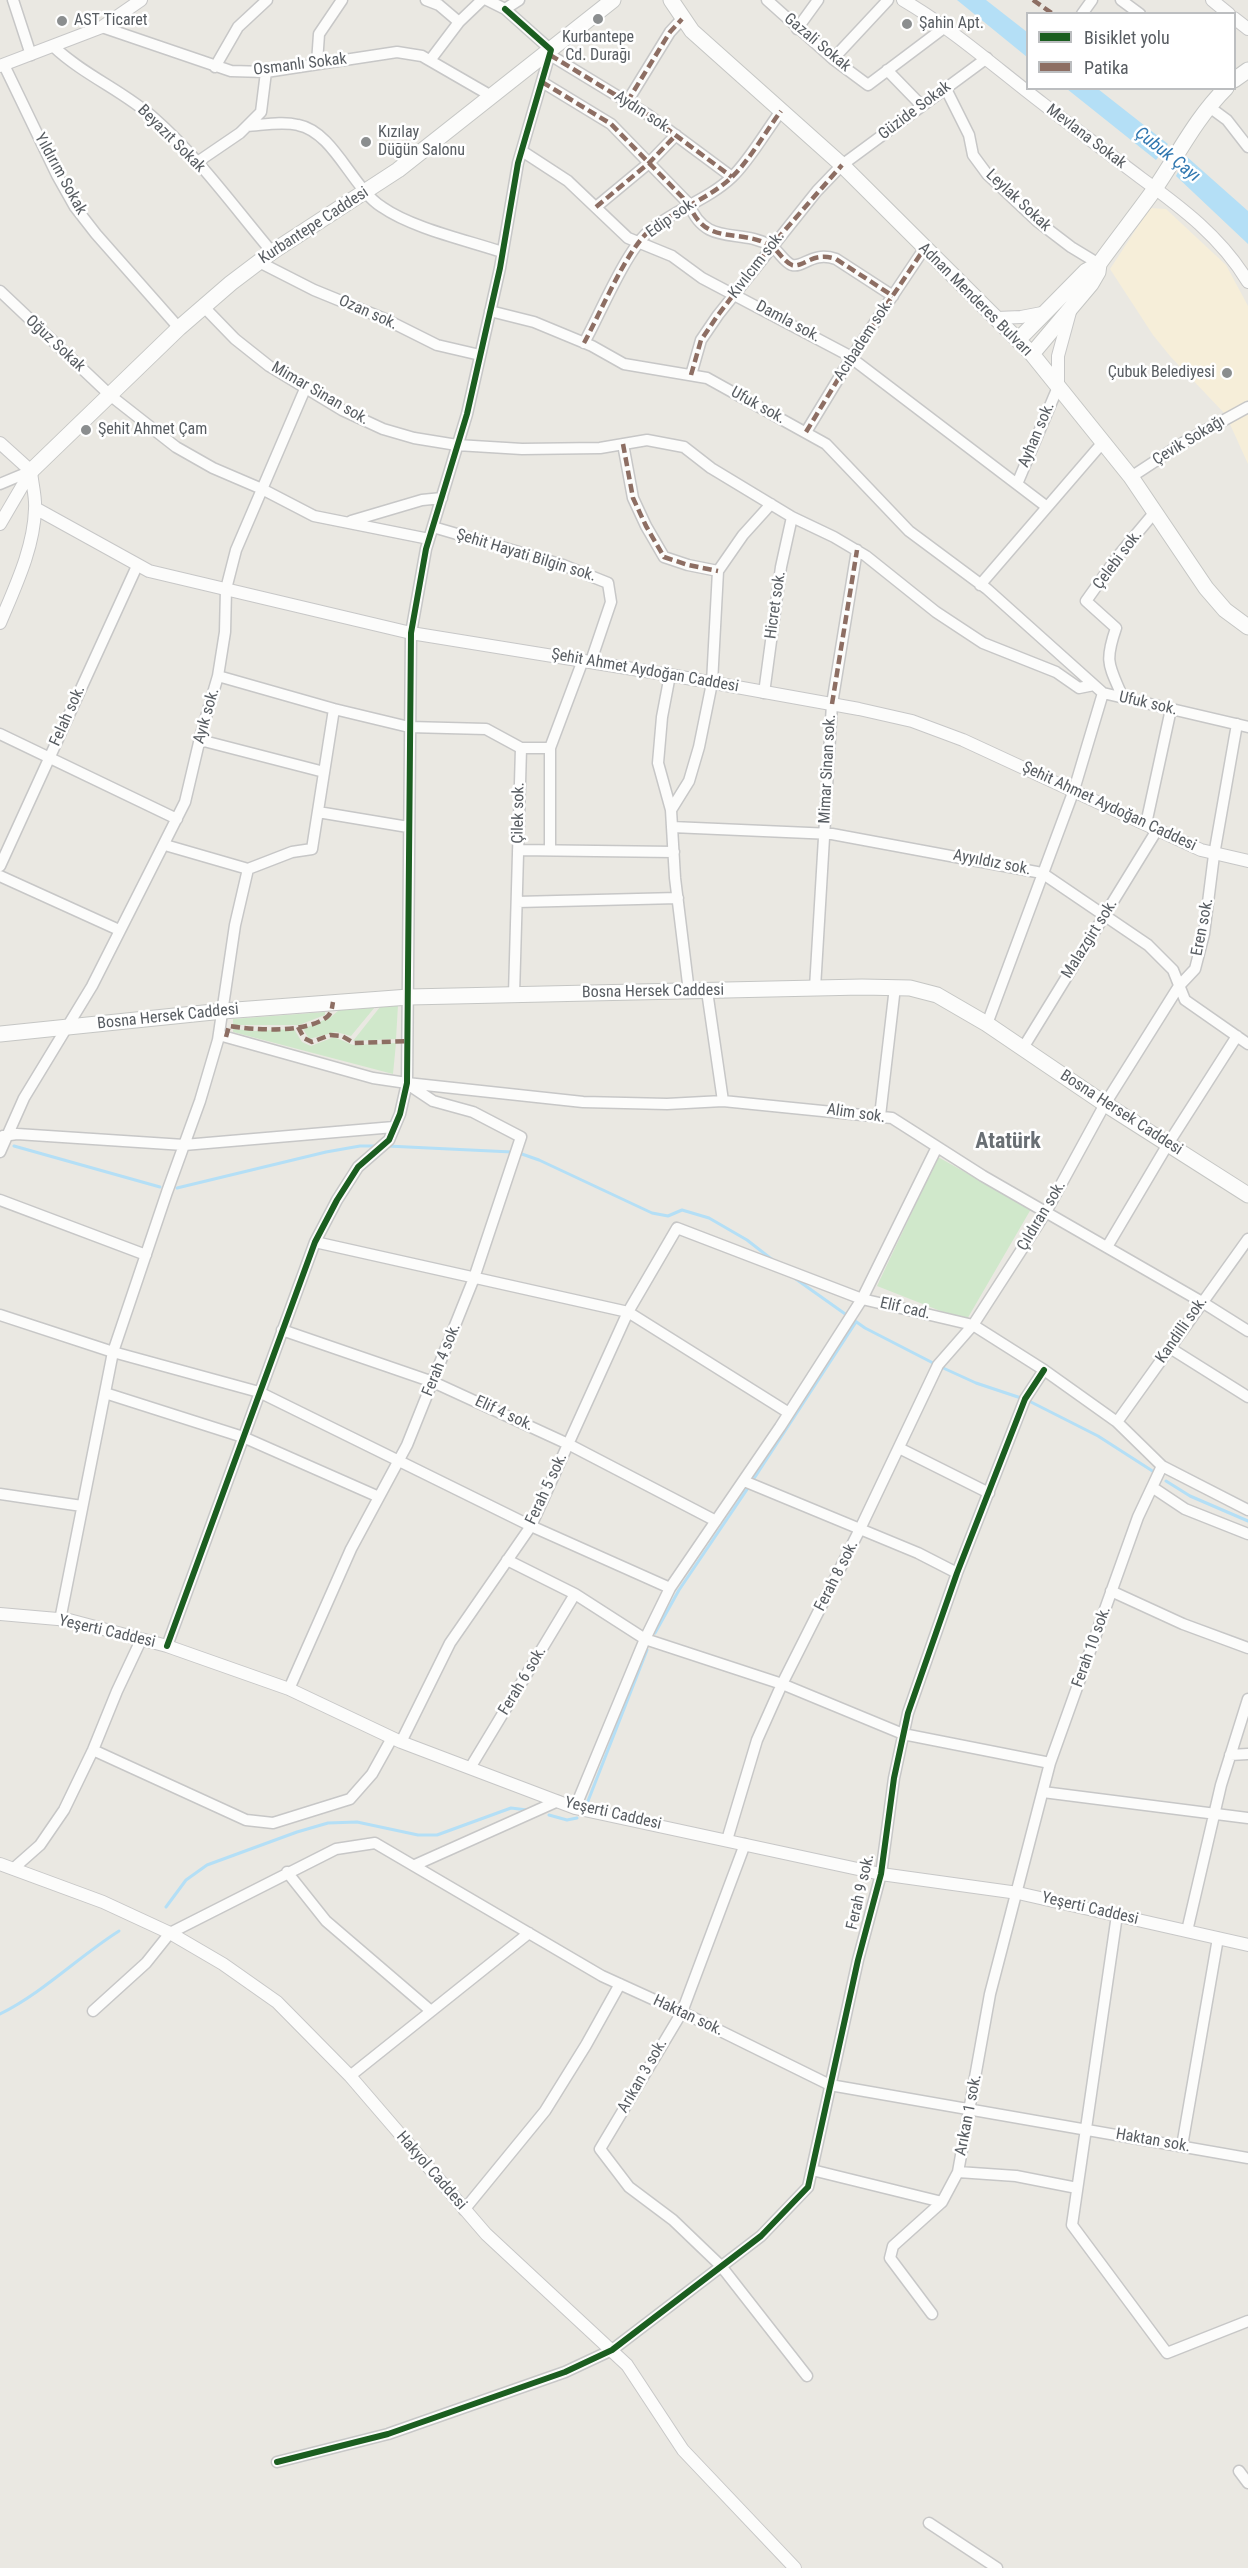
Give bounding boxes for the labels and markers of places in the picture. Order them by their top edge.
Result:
place label: AST Ticaret [74,11,148,31]
marker: Kurbantepe Cd. Durağı [591,12,605,26]
marker: AST Ticaret [55,14,69,28]
place label: Şahin Apt. [919,14,984,34]
marker: Şahin Apt. [900,17,914,31]
place label: Kurbantepe Cd. Durağı [562,28,634,66]
place label: Kızılay Düğün Salonu [378,123,465,161]
marker: Kızılay Düğün Salonu [359,135,373,149]
place label: Çubuk Belediyesi [1108,363,1215,383]
marker: Çubuk Belediyesi [1220,366,1234,380]
place label: Şehit Ahmet Çam [98,420,207,440]
marker: Şehit Ahmet Çam [79,423,93,437]

